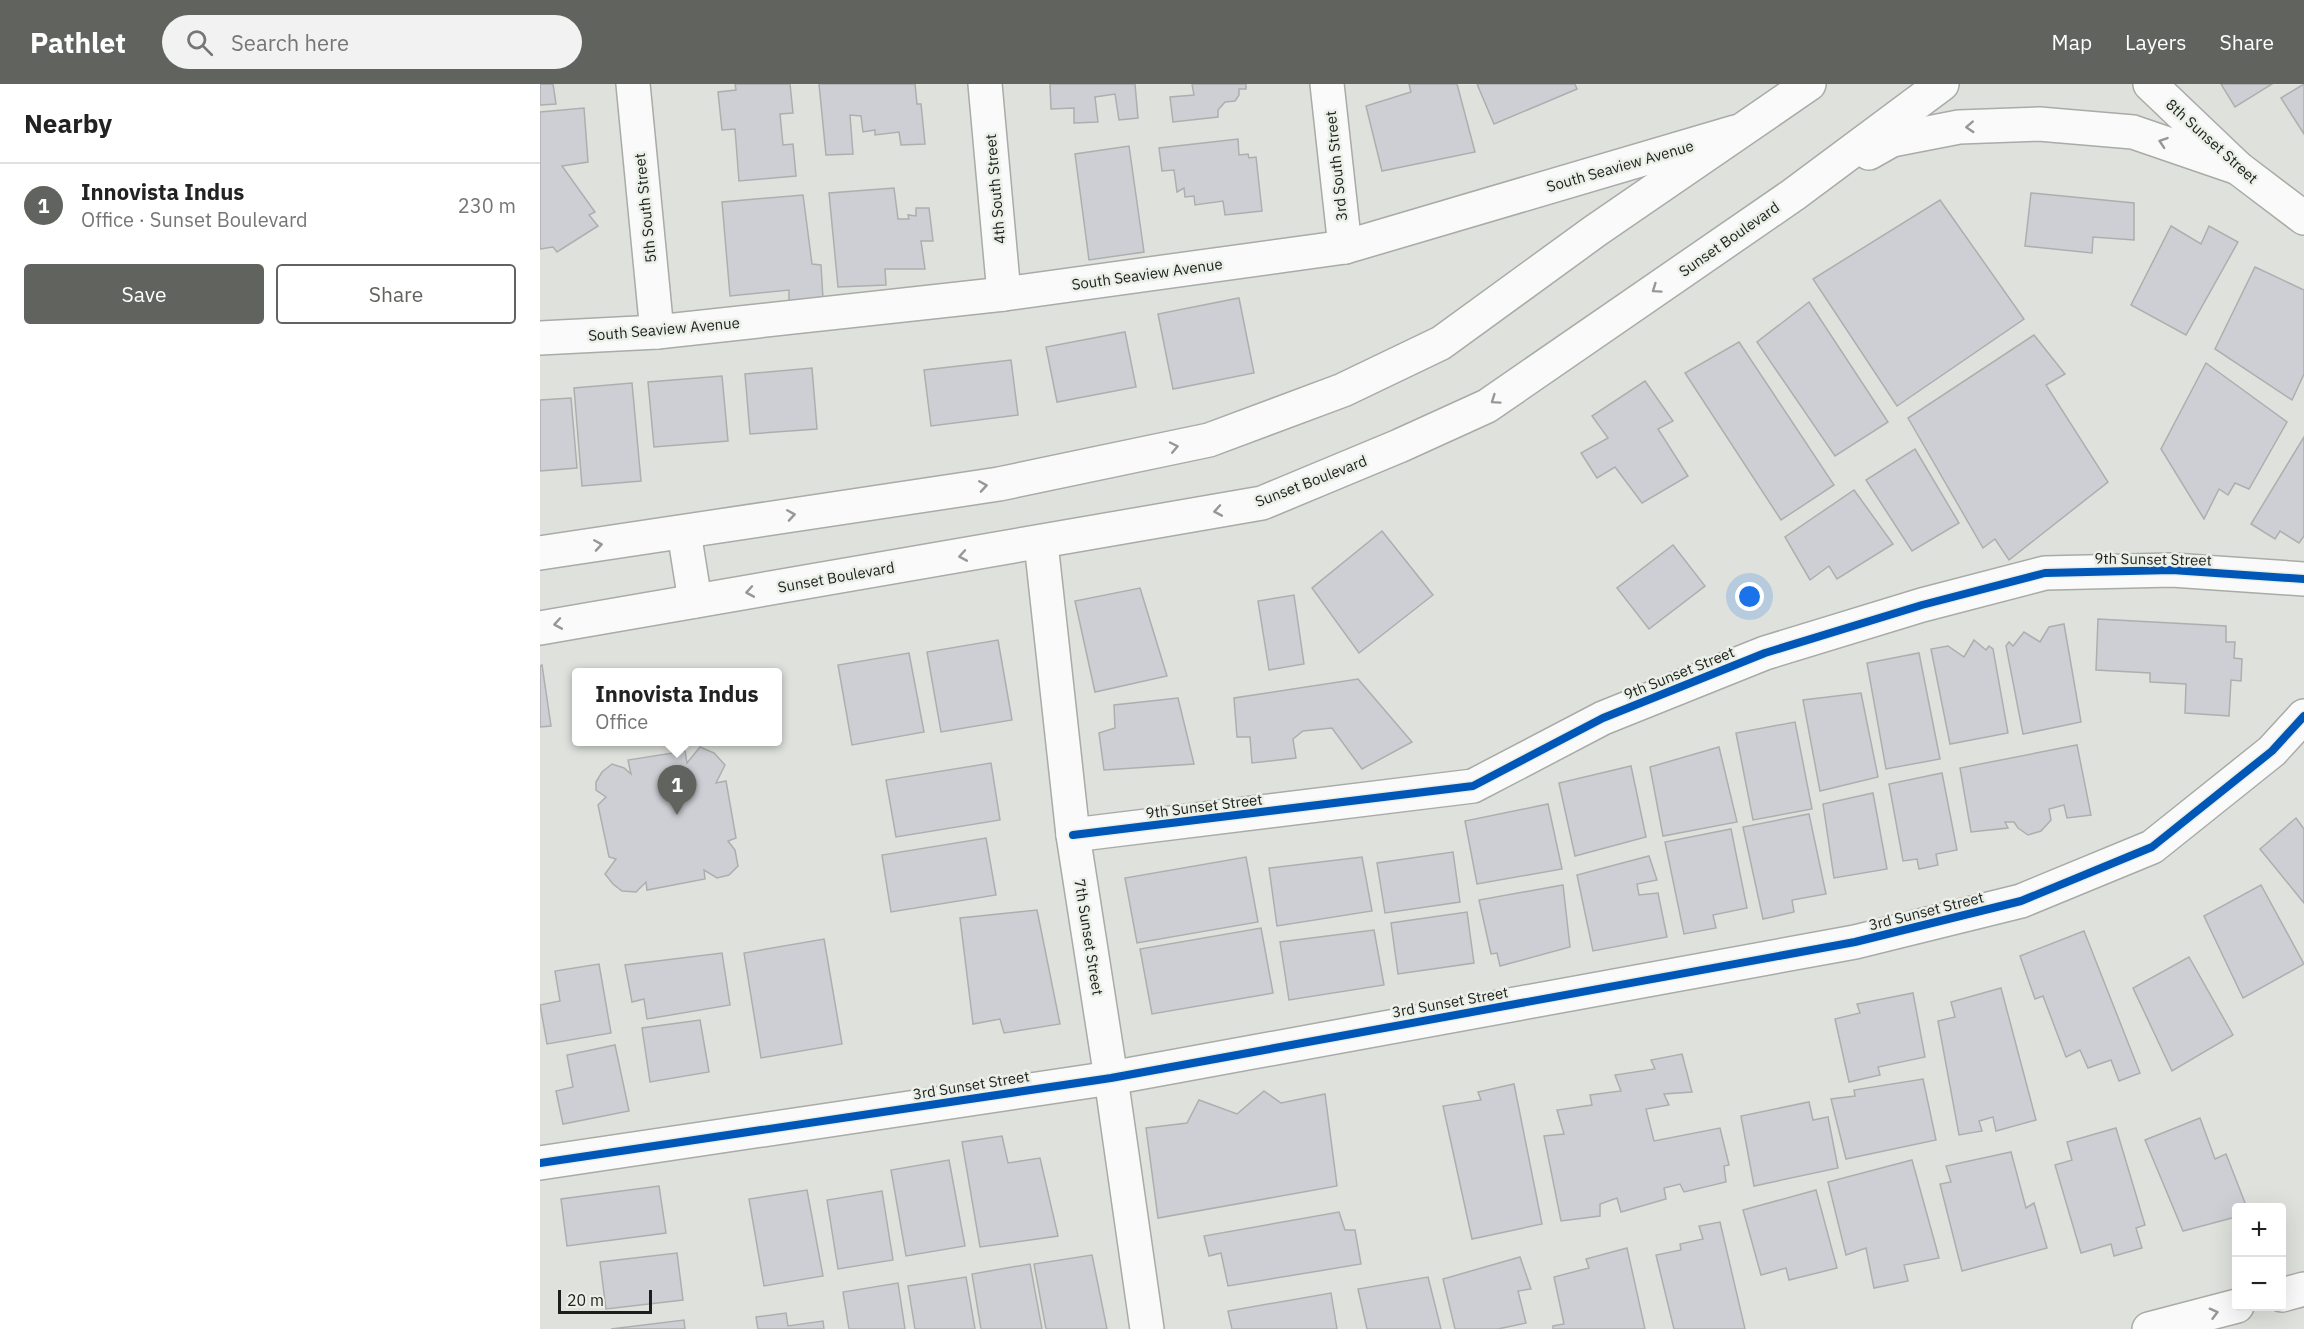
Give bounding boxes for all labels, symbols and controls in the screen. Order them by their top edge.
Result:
search box [162,15,582,69]
text: Pathlet [30,24,126,61]
icon: search [183,26,216,59]
text: Search here [231,28,349,57]
text: Map [2052,28,2092,56]
text: Layers [2125,28,2187,56]
text: Share [2220,28,2274,56]
street label: 8th Sunset Street [2162,95,2262,187]
text: Nearby [24,106,112,140]
street label: 3rd South Street [1321,110,1351,222]
one-way arrow [1965,120,1974,133]
street label: 4th South Street [981,133,1009,245]
street label: South Seaview Avenue [1544,136,1696,196]
one-way arrow [2158,136,2168,149]
street label: 5th South Street [630,152,660,264]
text: Innovista Indus [81,177,244,206]
text: 1 [38,192,50,219]
text: 230 m [458,192,516,219]
street label: Sunset Boulevard [1675,197,1783,281]
text: Office · Sunset Boulevard [81,206,308,233]
street label: South Seaview Avenue [1070,254,1224,294]
button: Save [24,264,264,324]
button: Share [276,264,516,324]
one-way arrow [1652,282,1662,294]
street label: South Seaview Avenue [587,313,741,345]
one-way arrow [1491,393,1502,404]
one-way arrow [1169,441,1179,454]
street label: Sunset Boulevard [1252,451,1370,511]
one-way arrow [979,480,988,492]
one-way arrow [1213,504,1223,517]
one-way arrow [786,510,795,522]
one-way arrow [593,539,602,551]
street label: 9th Sunset Street [2094,548,2212,570]
one-way arrow [958,549,968,562]
street label: Sunset Boulevard [776,557,896,597]
your location [1735,582,1764,611]
one-way arrow [745,585,755,598]
one-way arrow [553,618,562,630]
street label: 9th Sunset Street [1621,642,1737,704]
popup [572,668,782,746]
text: Innovista Indus [595,679,759,708]
text: Office [595,708,648,735]
pin: 1 [658,766,696,815]
street label: 9th Sunset Street [1144,789,1264,823]
street label: 7th Sunset Street [1070,877,1108,997]
street label: 3rd Sunset Street [1866,888,1986,934]
street label: 3rd Sunset Street [1390,982,1510,1022]
street label: 3rd Sunset Street [911,1066,1031,1104]
map controls [2232,1203,2286,1311]
button: + [2232,1203,2286,1257]
button: − [2232,1257,2286,1311]
scale bar [558,1287,652,1314]
text: 20 m [567,1290,604,1310]
one-way arrow [2208,1307,2218,1320]

